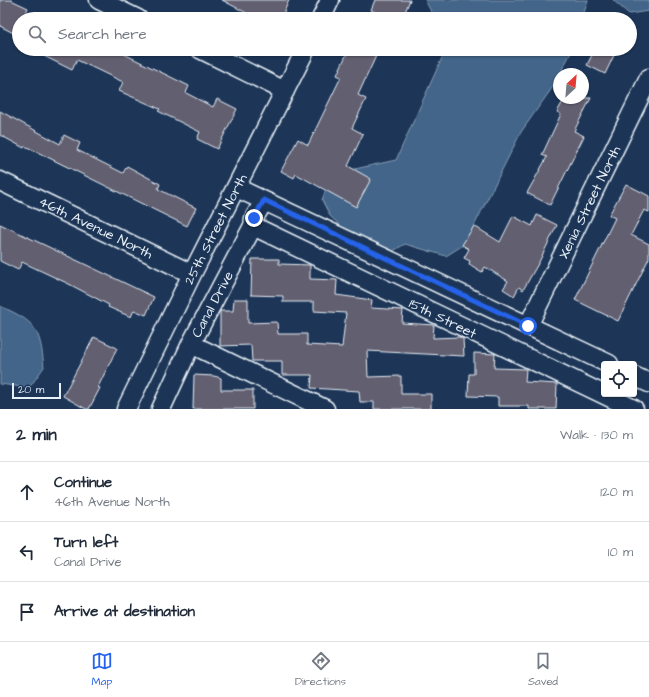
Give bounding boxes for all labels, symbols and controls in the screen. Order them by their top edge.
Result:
search box [12,12,637,56]
icon: search [26,23,48,45]
text: Search here [58,24,147,45]
north arrow [553,68,589,104]
street label: Xenia Street North [554,142,626,262]
street label: 25th Street North [179,171,252,288]
street label: 46th Avenue North [35,192,156,264]
route end [245,209,263,227]
street label: Canal Drive [187,267,239,341]
street label: 15th Street [405,294,480,344]
route start [519,317,537,335]
map controls [601,361,637,397]
button: locate [601,361,637,397]
scale bar [12,381,61,400]
text: 20 m [18,382,44,397]
text: 2 min [16,423,57,447]
text: Walk · 130 m [560,426,633,444]
text: Continue [54,472,112,493]
icon: ahead [16,481,38,503]
text: 120 m [600,483,633,501]
text: 46th Avenue North [54,493,170,511]
text: Turn left [54,532,118,553]
icon: left [16,541,38,563]
text: 10 m [608,543,633,561]
text: Canal Drive [54,553,122,571]
icon: arrive [16,601,38,623]
text: Arrive at destination [54,601,195,622]
tab: Map [91,650,113,689]
tab: Directions [295,650,346,689]
tab: Saved [528,650,558,689]

